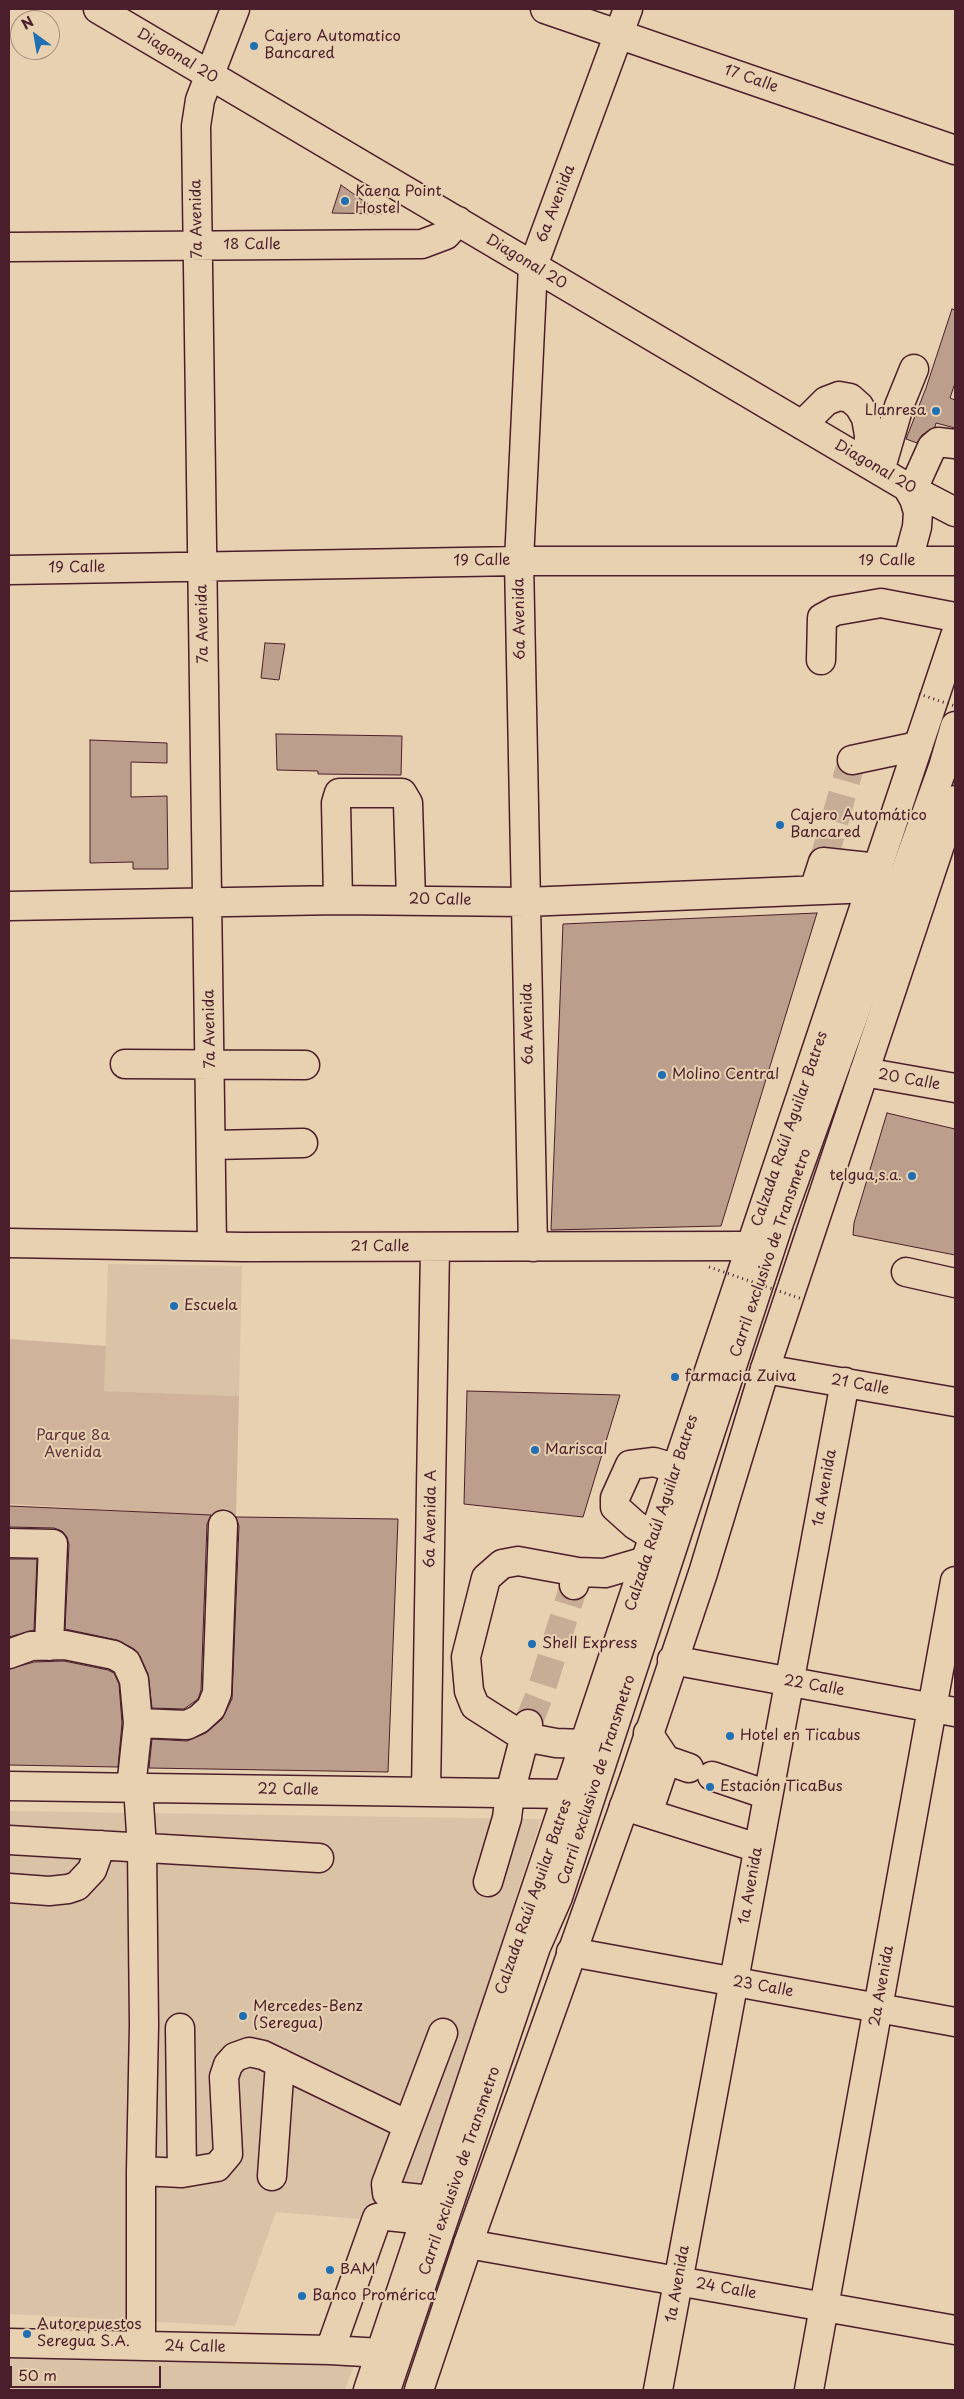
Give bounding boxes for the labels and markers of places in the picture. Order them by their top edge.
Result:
place label: Cajero Automatico Bancared [264,28,401,63]
marker: Cajero Automatico Bancared [248,40,260,52]
place label: Kaena Point Hostel [355,183,442,218]
marker: Kaena Point Hostel [339,195,351,207]
place label: Llanresa [865,402,926,420]
marker: Llanresa [930,405,942,417]
place label: Cajero Automático Bancared [790,807,927,842]
marker: Cajero Automático Bancared [774,819,786,831]
place label: Molino Central [672,1066,779,1084]
marker: Molino Central [656,1069,668,1081]
place label: telgua,s.a. [829,1167,902,1185]
marker: telgua,s.a. [906,1170,918,1182]
place label: Escuela [184,1297,238,1315]
marker: Escuela [168,1300,180,1312]
place label: farmacia Zuiva [685,1368,796,1386]
marker: farmacia Zuiva [669,1371,681,1383]
place label: Mariscal [545,1441,607,1459]
marker: Mariscal [529,1444,541,1456]
place label: Shell Express [542,1635,637,1653]
marker: Shell Express [526,1638,538,1650]
place label: Hotel en Ticabus [740,1727,860,1745]
marker: Hotel en Ticabus [724,1730,736,1742]
place label: Estación TicaBus [720,1778,843,1796]
marker: Estación TicaBus [704,1781,716,1793]
place label: Mercedes-Benz (Seregua) [253,1998,363,2033]
marker: Mercedes-Benz (Seregua) [237,2010,249,2022]
place label: BAM [340,2261,376,2279]
marker: BAM [324,2264,336,2276]
place label: Banco Promérica [312,2287,436,2305]
marker: Banco Promérica [296,2290,308,2302]
place label: Autorepuestos Seregua S.A. [37,2316,141,2351]
marker: Autorepuestos Seregua S.A. [21,2328,33,2340]

